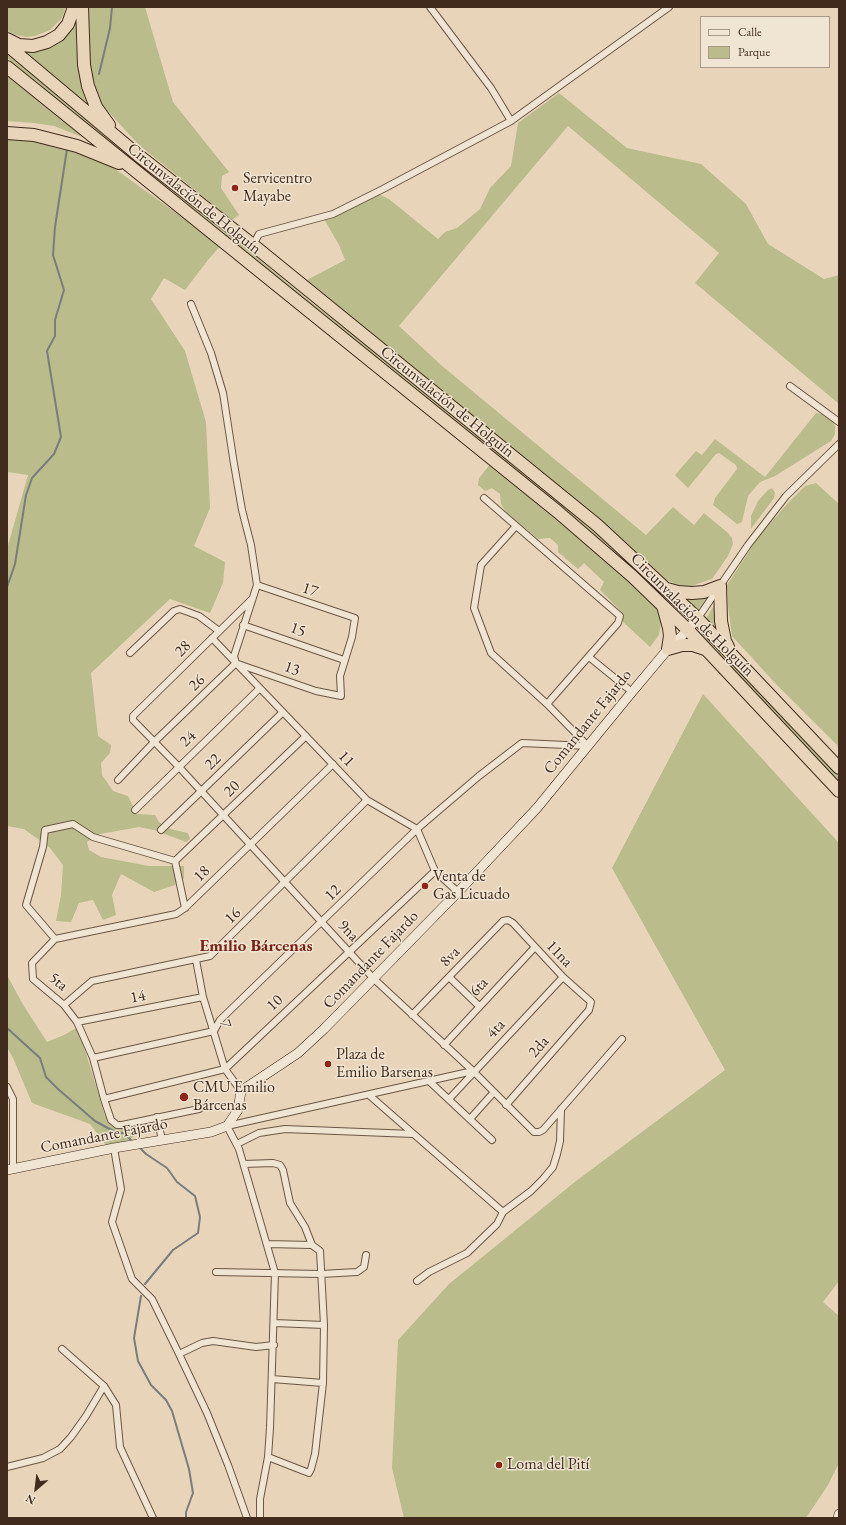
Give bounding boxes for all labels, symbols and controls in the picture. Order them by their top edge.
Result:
legend [700,16,830,68]
text: Calle [738,24,762,40]
text: Parque [738,44,770,60]
street label: Circunvalación de Holguín [123,139,265,259]
place label: Servicentro Mayabe [243,169,312,207]
marker: Servicentro Mayabe [230,183,240,193]
street label: Circunvalación de Holguín [376,342,518,462]
street label: Circunvalación de Holguín [626,549,758,681]
street label: 17 [300,578,320,602]
street label: 15 [288,618,308,642]
street label: 28 [171,637,195,661]
street label: 13 [282,657,302,681]
street label: Comandante Fajardo [540,666,636,778]
street label: 26 [185,671,209,695]
street label: 24 [176,727,200,751]
street label: 11 [334,747,358,771]
street label: 22 [201,750,225,774]
street label: 20 [220,777,244,801]
street label: 18 [190,862,214,886]
place label: Venta de Gas Licuado [433,867,510,905]
street label: 12 [321,881,345,905]
marker: Venta de Gas Licuado [420,881,430,891]
street label: 16 [221,904,245,928]
street label: Comandante Fajardo [319,907,423,1013]
street label: 9na [333,916,363,946]
district label: Emilio Bárcenas [199,936,313,956]
street label: 11na [542,936,576,972]
street label: 8va [436,943,464,971]
street label: 5ta [45,969,71,995]
street label: 6ta [465,973,493,1001]
street label: 14 [129,986,147,1008]
street label: 10 [263,991,287,1015]
street label: 4ta [482,1015,510,1043]
street label: 7 [215,1018,235,1030]
street label: 2da [524,1032,554,1062]
place label: Plaza de Emilio Barsenas [336,1045,433,1083]
marker: Plaza de Emilio Barsenas [323,1059,333,1069]
place label: CMU Emilio Bárcenas [193,1078,275,1116]
marker: CMU Emilio Bárcenas [178,1091,190,1103]
street label: Comandante Fajardo [39,1114,169,1158]
place label: Loma del Pití [507,1455,589,1475]
marker: Loma del Pití [494,1460,504,1470]
north arrow [16,1469,56,1509]
text: N [23,1491,38,1508]

